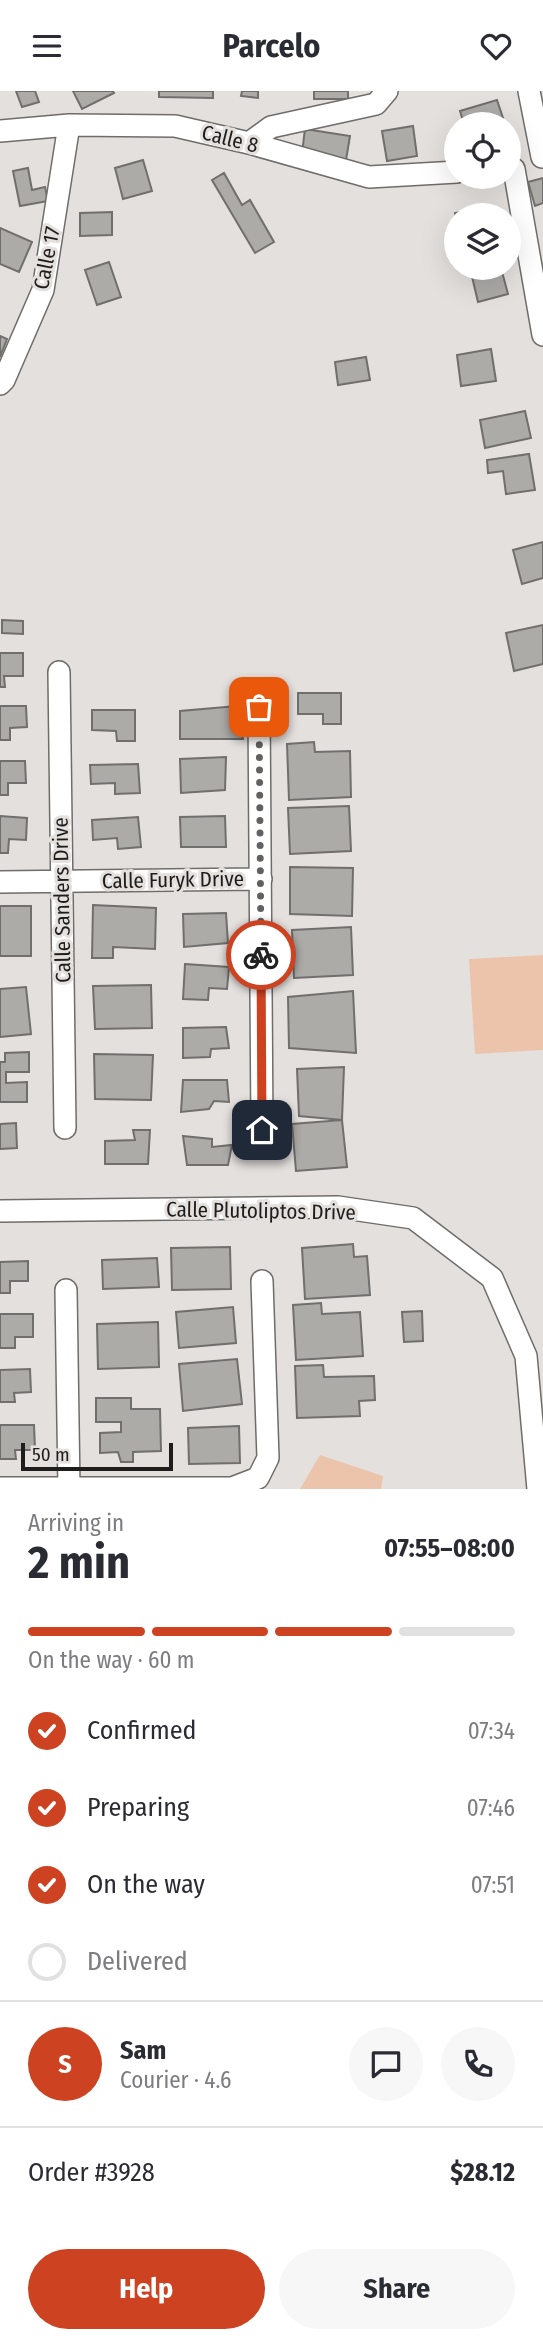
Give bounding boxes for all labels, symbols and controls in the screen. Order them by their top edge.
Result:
icon: menu [28,27,66,65]
text: Parcelo [223,27,320,65]
icon: heart [477,27,515,65]
map controls [444,112,521,280]
button: locate [444,112,521,189]
street label: Calle 8 [199,119,261,159]
button: layers [444,203,521,280]
street label: Calle 17 [28,224,66,292]
pin [229,677,289,737]
icon: bag [240,688,278,726]
street label: Calle Sanders Drive [48,817,76,983]
street label: Calle Furyk Drive [102,866,244,894]
courier [226,920,296,990]
icon: bike [242,936,280,974]
pin [232,1100,292,1160]
icon: home [243,1111,281,1149]
street label: Calle Plutoliptos Drive [166,1196,356,1226]
scale bar [21,1440,173,1472]
text: 50 m [32,1443,70,1466]
text: Arriving in [28,1509,124,1537]
text: 07:55–08:00 [384,1533,515,1564]
text: 2 min [28,1535,130,1590]
text: On the way · 60 m [28,1646,195,1674]
icon: check [28,1712,66,1750]
text: Confirmed [87,1715,197,1746]
text: 07:34 [468,1717,515,1745]
icon: check [28,1789,66,1827]
text: Preparing [87,1792,189,1823]
text: 07:46 [467,1794,515,1822]
icon: check [28,1866,66,1904]
text: On the way [87,1869,205,1900]
text: 07:51 [471,1871,515,1899]
text: Delivered [87,1946,188,1977]
button: chat [349,2027,423,2101]
button: phone [441,2027,515,2101]
text: Sam [120,2035,166,2066]
text: S [58,2049,72,2080]
text: Courier · 4.6 [120,2066,231,2094]
text: Order #3928 [28,2157,155,2188]
text: $28.12 [450,2157,515,2188]
button: Help [28,2249,265,2329]
button: Share [279,2249,515,2329]

